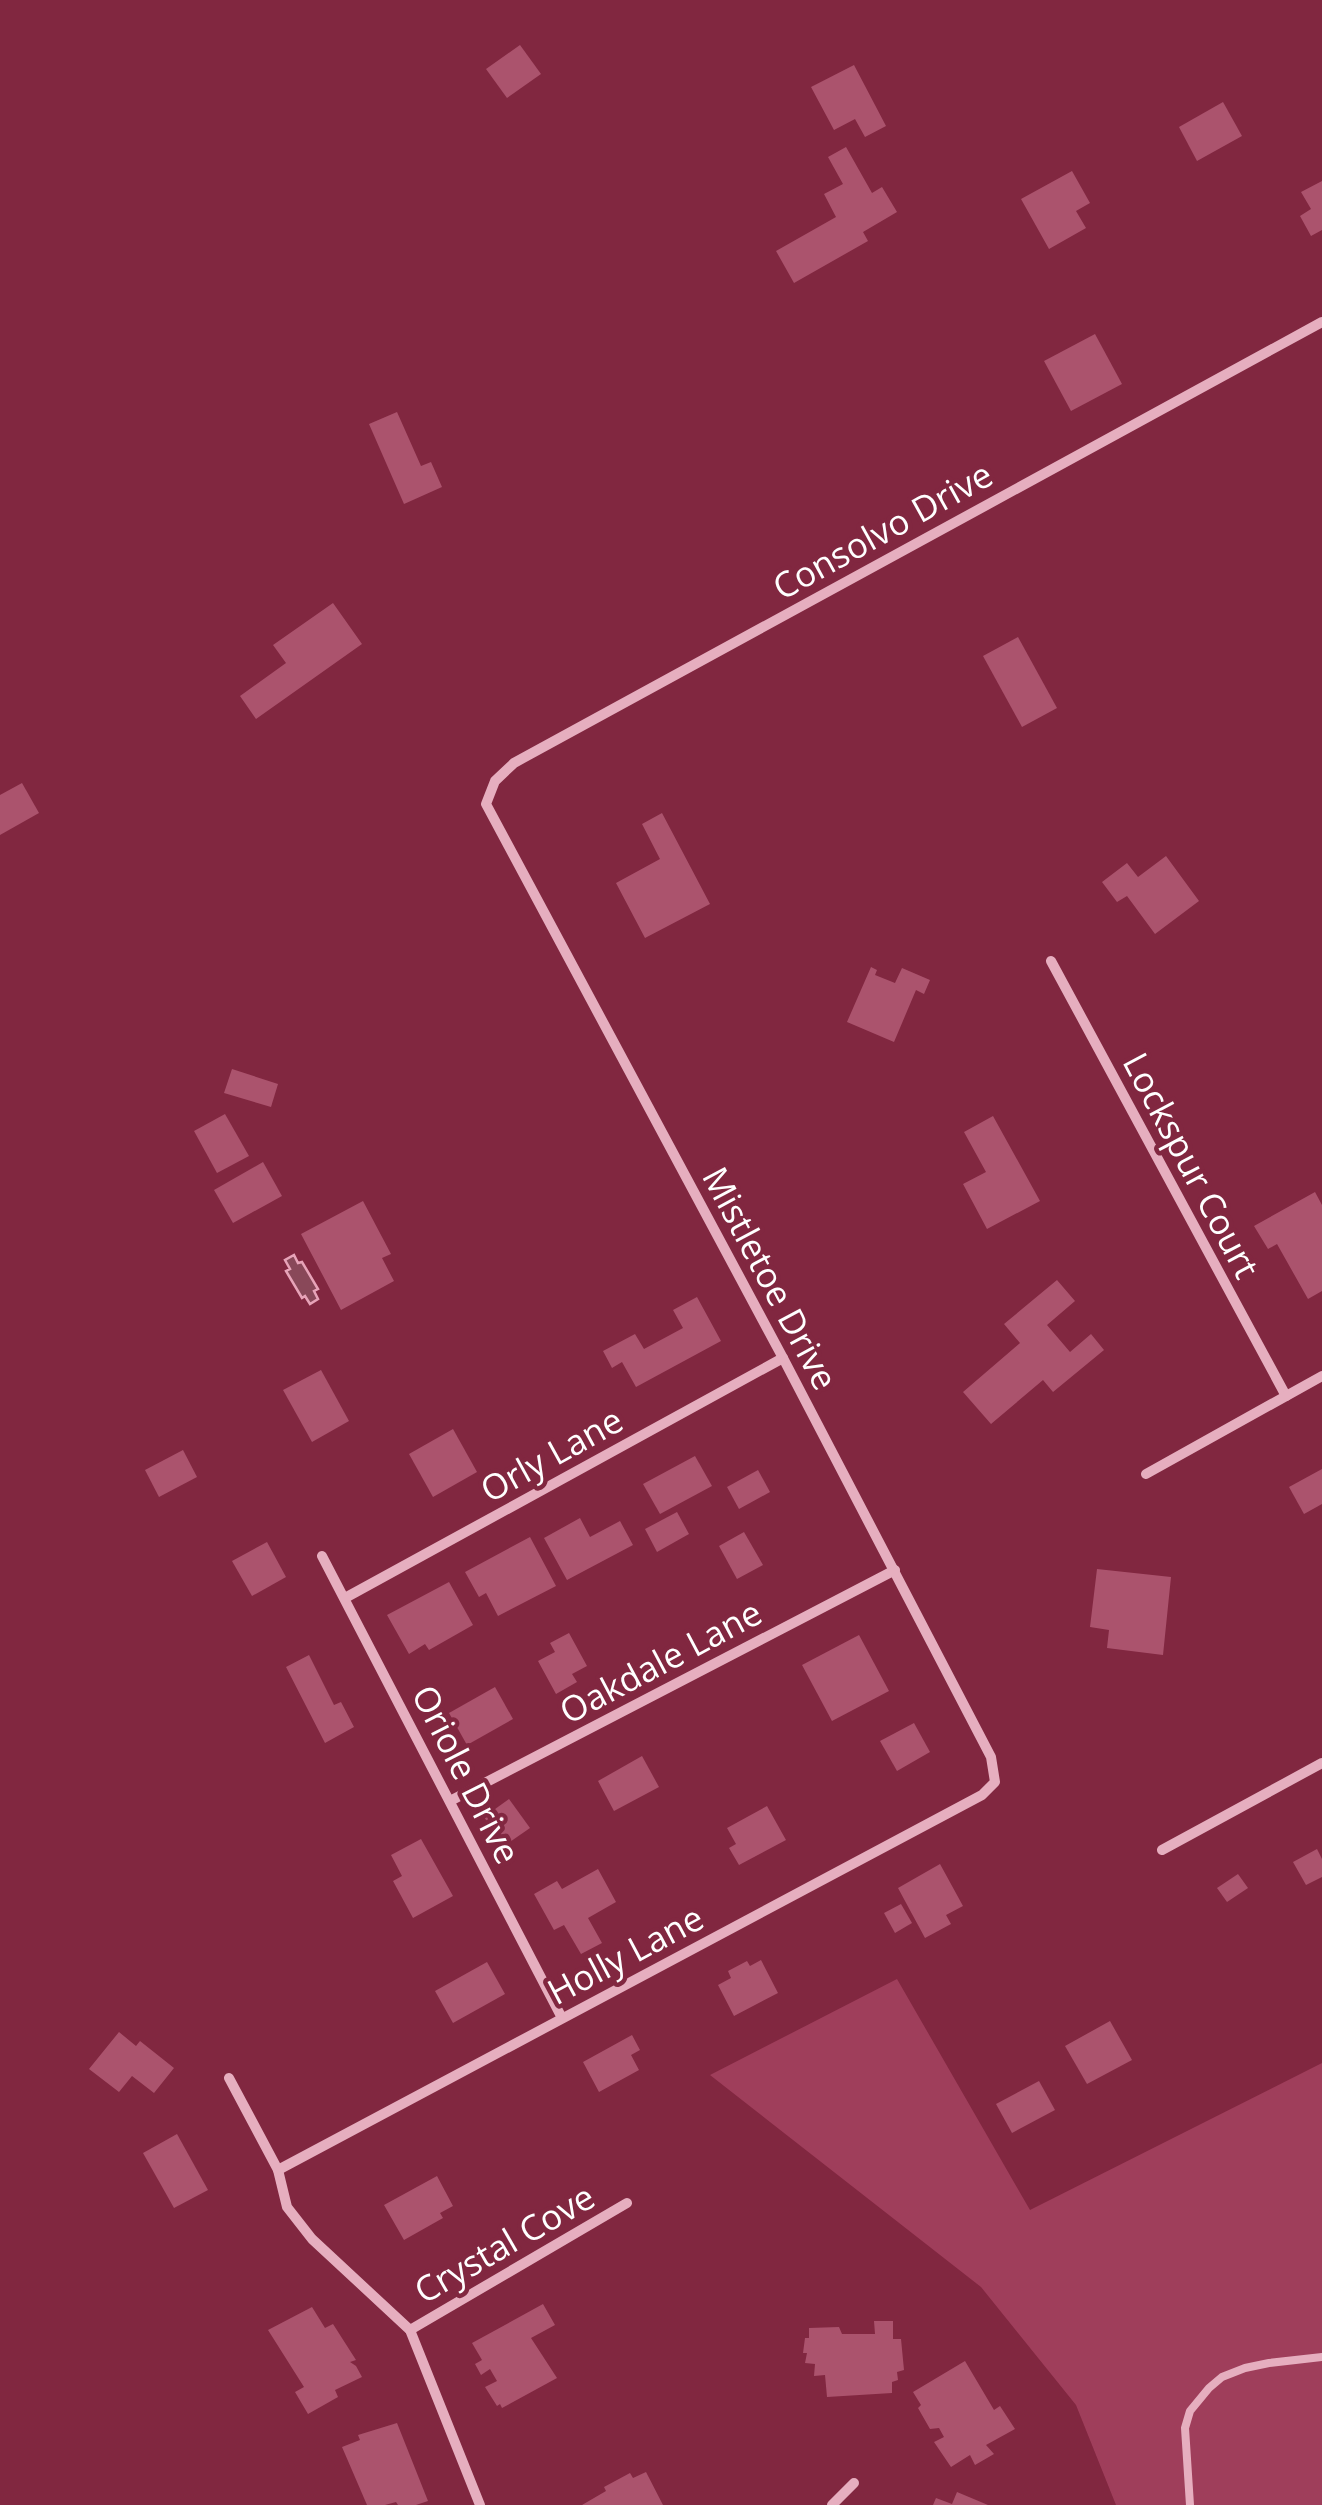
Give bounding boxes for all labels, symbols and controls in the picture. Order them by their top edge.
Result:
street label: Consolvo Drive [764,450,1000,610]
street label: Lockspur Court [1113,1044,1271,1286]
street label: Mistletoe Drive [693,1158,849,1398]
street label: Orly Lane [471,1396,631,1512]
street label: Oakdale Lane [551,1588,769,1734]
street label: Oriole Drive [402,1677,532,1871]
street label: Holly Lane [539,1893,711,2015]
street label: Crystal Cove [405,2172,603,2314]

